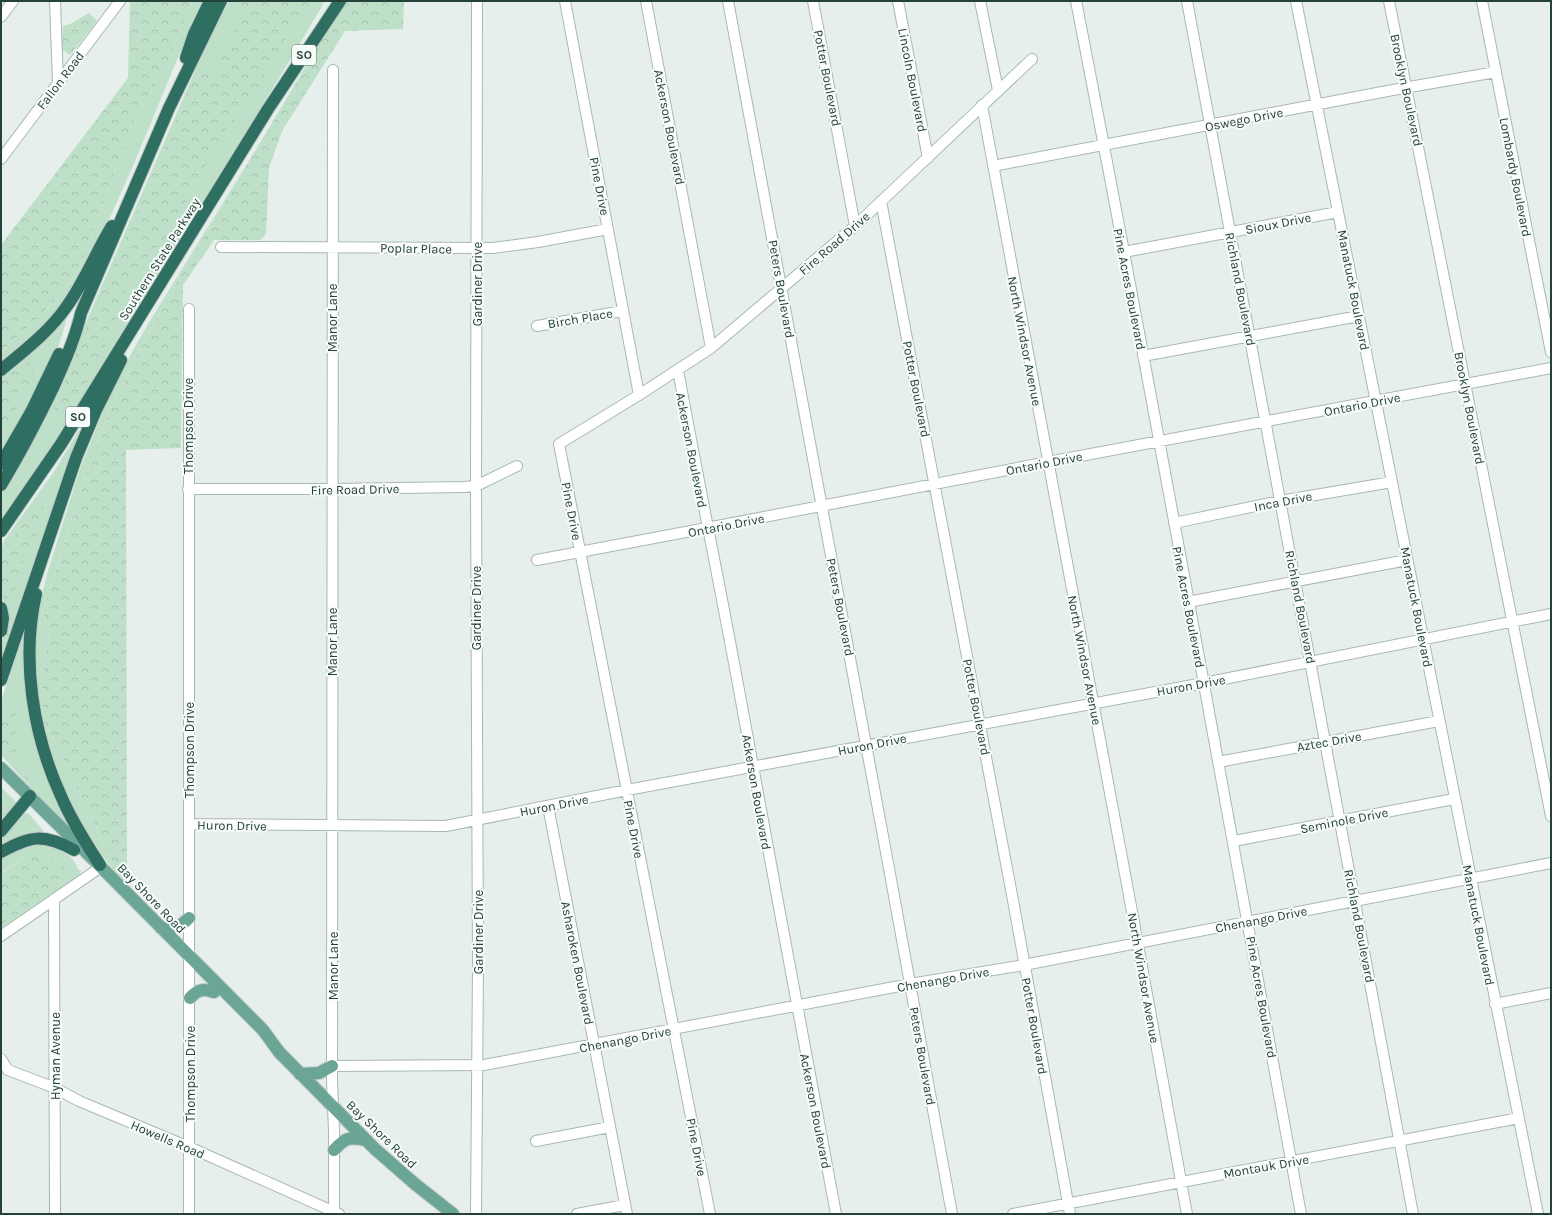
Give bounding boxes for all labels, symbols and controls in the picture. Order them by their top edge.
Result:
street label: Lincoln Boulevard [895,27,930,133]
street label: Potter Boulevard [811,29,844,128]
street label: Brooklyn Boulevard [1387,33,1426,148]
road number: SO [292,45,316,65]
street label: Fallon Road [34,48,87,112]
street label: Ackerson Boulevard [651,68,688,186]
street label: Oswego Drive [1204,105,1285,134]
street label: Lombardy Boulevard [1497,116,1534,238]
street label: Pine Drive [587,156,613,217]
street label: Southern State Parkway [116,195,203,323]
street label: Fire Road Drive [796,208,873,278]
street label: Sioux Drive [1244,210,1313,237]
street label: Pine Acres Boulevard [1110,227,1149,351]
street label: Manatuck Boulevard [1334,229,1373,352]
street label: Richland Boulevard [1222,231,1259,347]
street label: Peters Boulevard [765,239,798,339]
street label: Poplar Place [380,240,452,257]
street label: Gardiner Drive [470,241,485,326]
street label: North Windsor Avenue [1005,275,1045,408]
street label: Manor Lane [325,283,340,352]
street label: Birch Place [546,305,614,332]
street label: Potter Boulevard [900,340,933,439]
street label: Brooklyn Boulevard [1451,351,1488,466]
street label: Thompson Drive [181,377,196,474]
street label: Ontario Drive [1323,390,1402,419]
street label: Ackerson Boulevard [673,391,710,509]
road number: SO [66,407,90,427]
street label: Ontario Drive [1005,449,1084,478]
street label: Fire Road Drive [311,481,400,498]
street label: Pine Drive [559,481,585,542]
street label: Inca Drive [1253,488,1314,514]
street label: Ontario Drive [687,511,766,540]
street label: Pine Acres Boulevard [1169,545,1208,669]
street label: Manatuck Boulevard [1397,546,1436,669]
street label: Richland Boulevard [1282,549,1319,665]
street label: Peters Boulevard [824,557,857,657]
street label: Gardiner Drive [469,565,484,650]
street label: North Windsor Avenue [1065,594,1105,727]
street label: Manor Lane [325,607,340,676]
street label: Potter Boulevard [960,658,993,757]
street label: Huron Drive [1155,672,1227,699]
street label: Thompson Drive [182,701,197,798]
street label: Aztec Drive [1296,728,1363,755]
street label: Huron Drive [836,730,908,759]
street label: Ackerson Boulevard [739,733,774,851]
street label: Huron Drive [518,791,590,820]
street label: Pine Drive [621,799,647,860]
street label: Seminole Drive [1299,805,1390,836]
street label: Huron Drive [197,817,267,834]
street label: Bay Shore Road [114,860,189,936]
street label: Manatuck Boulevard [1459,864,1498,987]
street label: Richland Boulevard [1341,868,1378,984]
street label: Gardiner Drive [471,889,486,974]
street label: Asharoken Boulevard [558,900,597,1026]
street label: Chenango Drive [1214,903,1309,936]
street label: North Windsor Avenue [1125,912,1162,1045]
street label: Manor Lane [326,931,341,1000]
street label: Pine Acres Boulevard [1243,935,1280,1059]
street label: Chenango Drive [896,964,991,995]
street label: Potter Boulevard [1019,977,1050,1076]
street label: Peters Boulevard [906,1006,939,1106]
street label: Hyman Avenue [48,1012,63,1100]
street label: Chenango Drive [578,1023,673,1056]
street label: Thompson Drive [183,1025,198,1122]
street label: Ackerson Boulevard [797,1052,834,1170]
street label: Bay Shore Road [344,1097,420,1172]
street label: Howells Road [129,1117,207,1162]
street label: Pine Drive [684,1117,710,1178]
street label: Montauk Drive [1222,1152,1310,1181]

